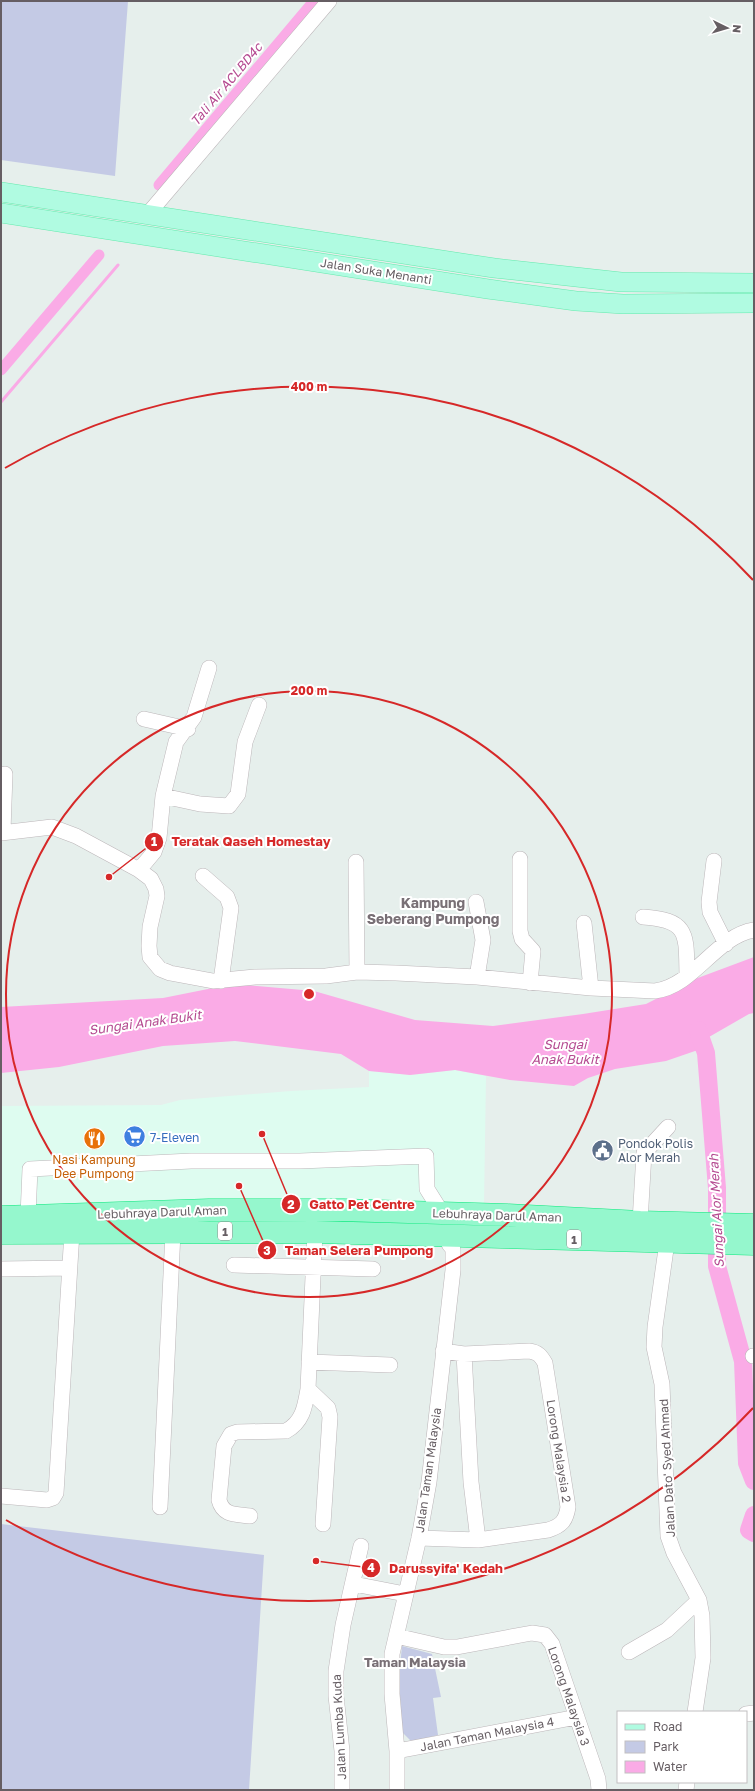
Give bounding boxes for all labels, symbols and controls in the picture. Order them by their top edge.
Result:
north arrow [707,8,747,48]
text: N [731,24,744,34]
water label: Tali Air ACLBD4c [187,39,266,129]
street label: Jalan Suka Menanti [319,255,433,287]
text: 400 m [291,379,327,394]
text: 200 m [291,683,327,698]
callout: Teratak Qaseh Homestay [144,829,339,854]
text: Teratak Qaseh Homestay [172,833,331,849]
text: 1 [151,834,157,849]
district label: Kampung Seberang Pumpong [367,894,499,927]
centre of rings [302,987,316,1001]
water label: Sungai Anak Bukit [88,1006,204,1038]
water label: Sungai Anak Bukit [531,1036,600,1067]
supermarket icon: 7-Eleven [121,1124,147,1150]
restaurant icon: Nasi Kampung Dee Pumpong [81,1125,107,1151]
place label: 7-Eleven [150,1130,200,1145]
place label: Pondok Polis Alor Merah [618,1136,693,1165]
public building icon: Pondok Polis Alor Merah [589,1137,615,1163]
place label: Nasi Kampung Dee Pumpong [52,1152,136,1181]
water label: Sungai Alor Merah [705,1153,727,1268]
callout: Gatto Pet Centre [281,1192,423,1217]
text: Gatto Pet Centre [309,1196,415,1212]
text: 2 [287,1197,295,1212]
street label: Lebuhraya Darul Aman [97,1202,227,1222]
street label: Lebuhraya Darul Aman [432,1205,562,1225]
road number: 1 [218,1222,232,1240]
road number: 1 [567,1230,581,1248]
callout: Taman Selera Pumpong [257,1238,441,1263]
text: Taman Selera Pumpong [285,1242,433,1258]
text: 3 [263,1243,271,1258]
street label: Lorong Malaysia 2 [543,1398,575,1504]
street label: Jalan Dato' Syed Ahmad [656,1398,678,1538]
street label: Jalan Taman Malaysia [412,1407,444,1533]
callout: Darussyifa' Kedah [361,1556,511,1581]
text: 4 [367,1560,375,1575]
text: Darussyifa' Kedah [389,1560,503,1576]
street label: Lorong Malaysia 3 [545,1644,593,1748]
district label: Taman Malaysia [364,1654,466,1670]
street label: Jalan Lumba Kuda [329,1674,349,1780]
legend [617,1711,747,1783]
street label: Jalan Taman Malaysia 4 [419,1714,555,1754]
text: Road [653,1719,682,1734]
text: Park [653,1739,679,1754]
text: Water [653,1759,687,1774]

